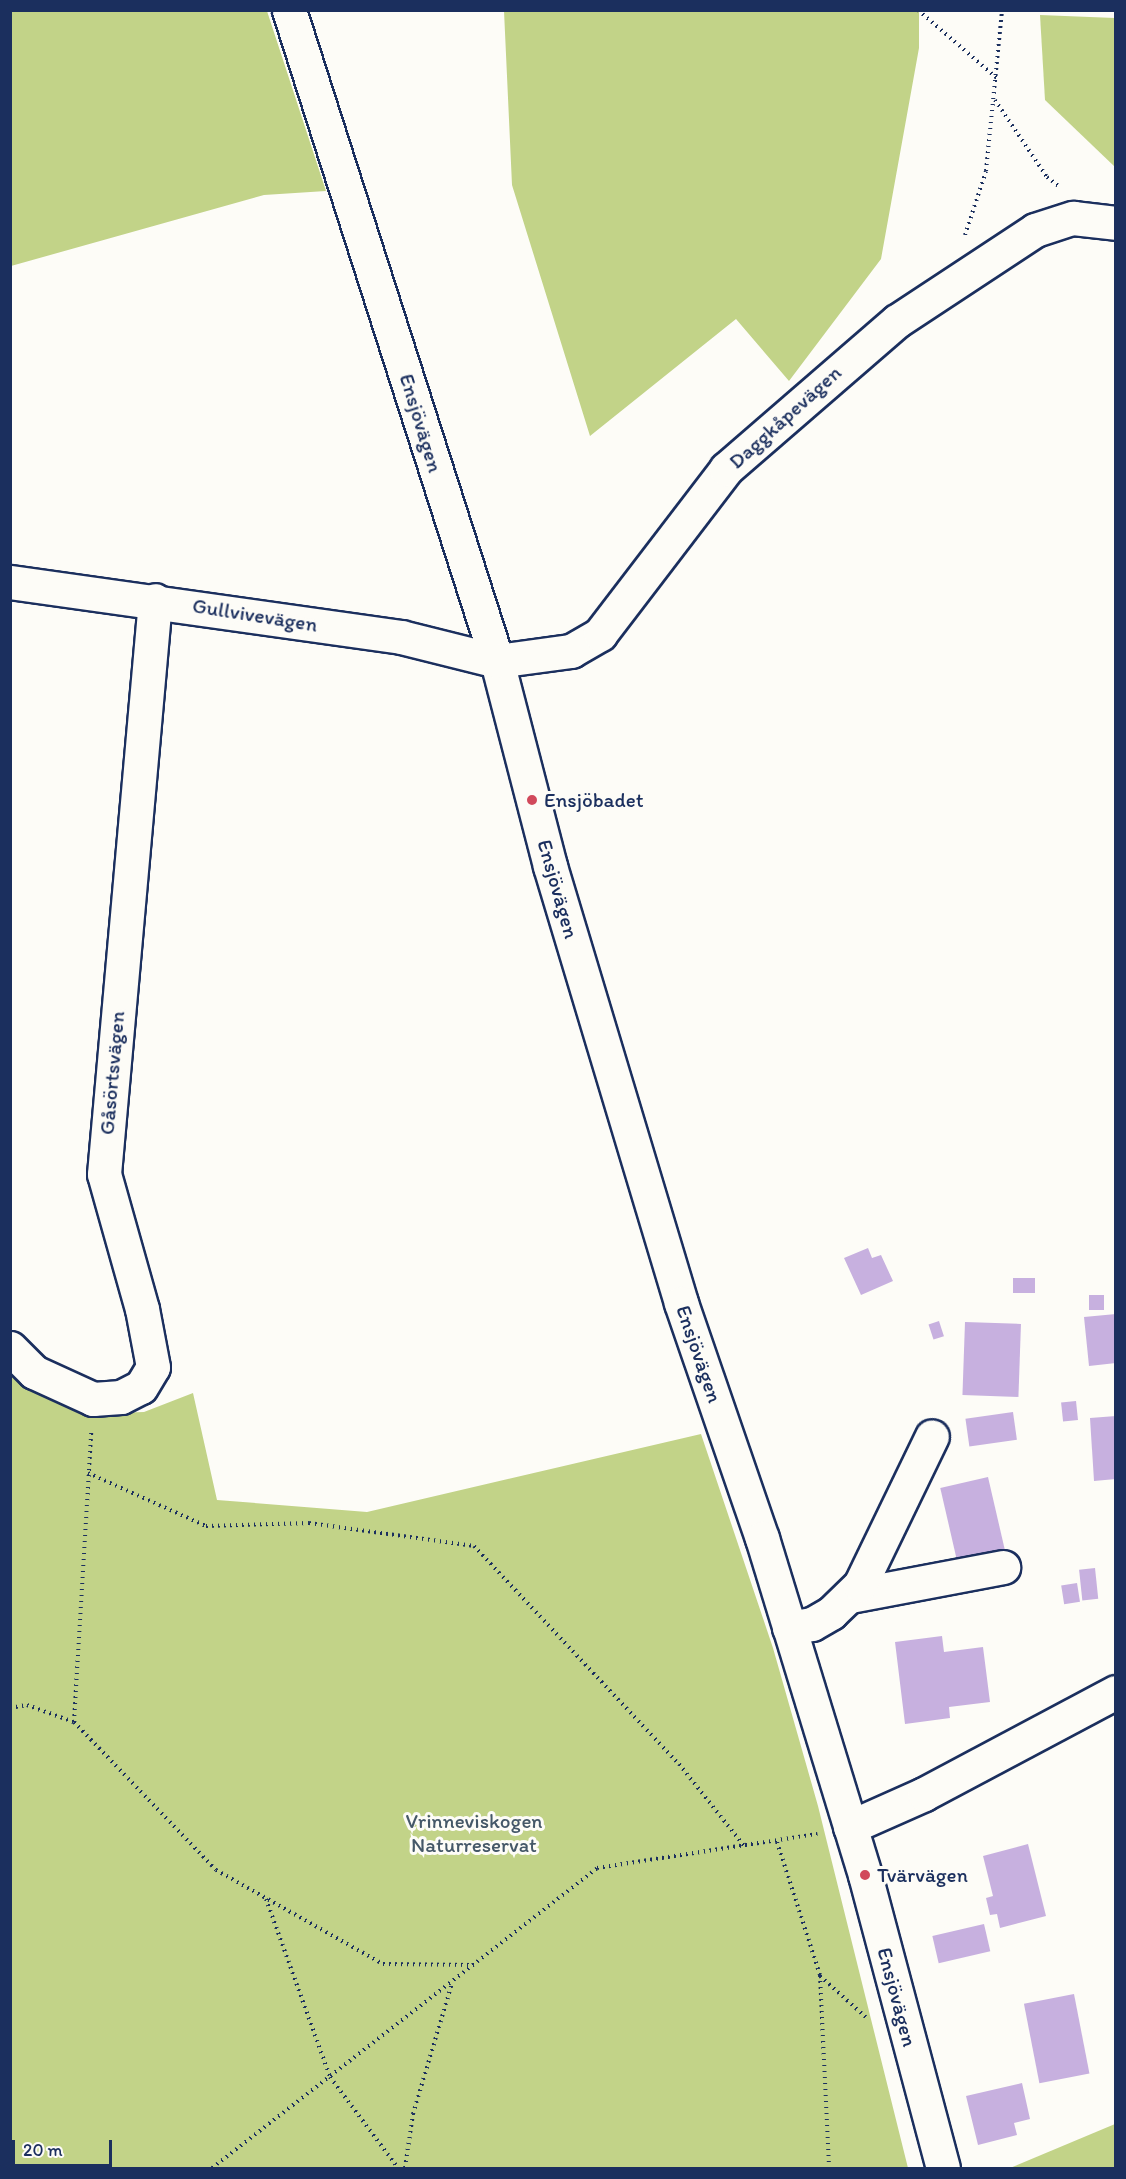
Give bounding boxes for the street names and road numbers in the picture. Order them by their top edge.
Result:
street label: Daggkåpevägen [724,360,846,474]
street label: Ensjövägen [394,371,448,475]
street label: Gullvivevägen [191,593,319,637]
street label: Ensjövägen [532,837,584,941]
street label: Gåsörtsvägen [94,1010,130,1136]
street label: Ensjövägen [671,1302,727,1406]
street label: Ensjövägen [872,1945,922,2049]

